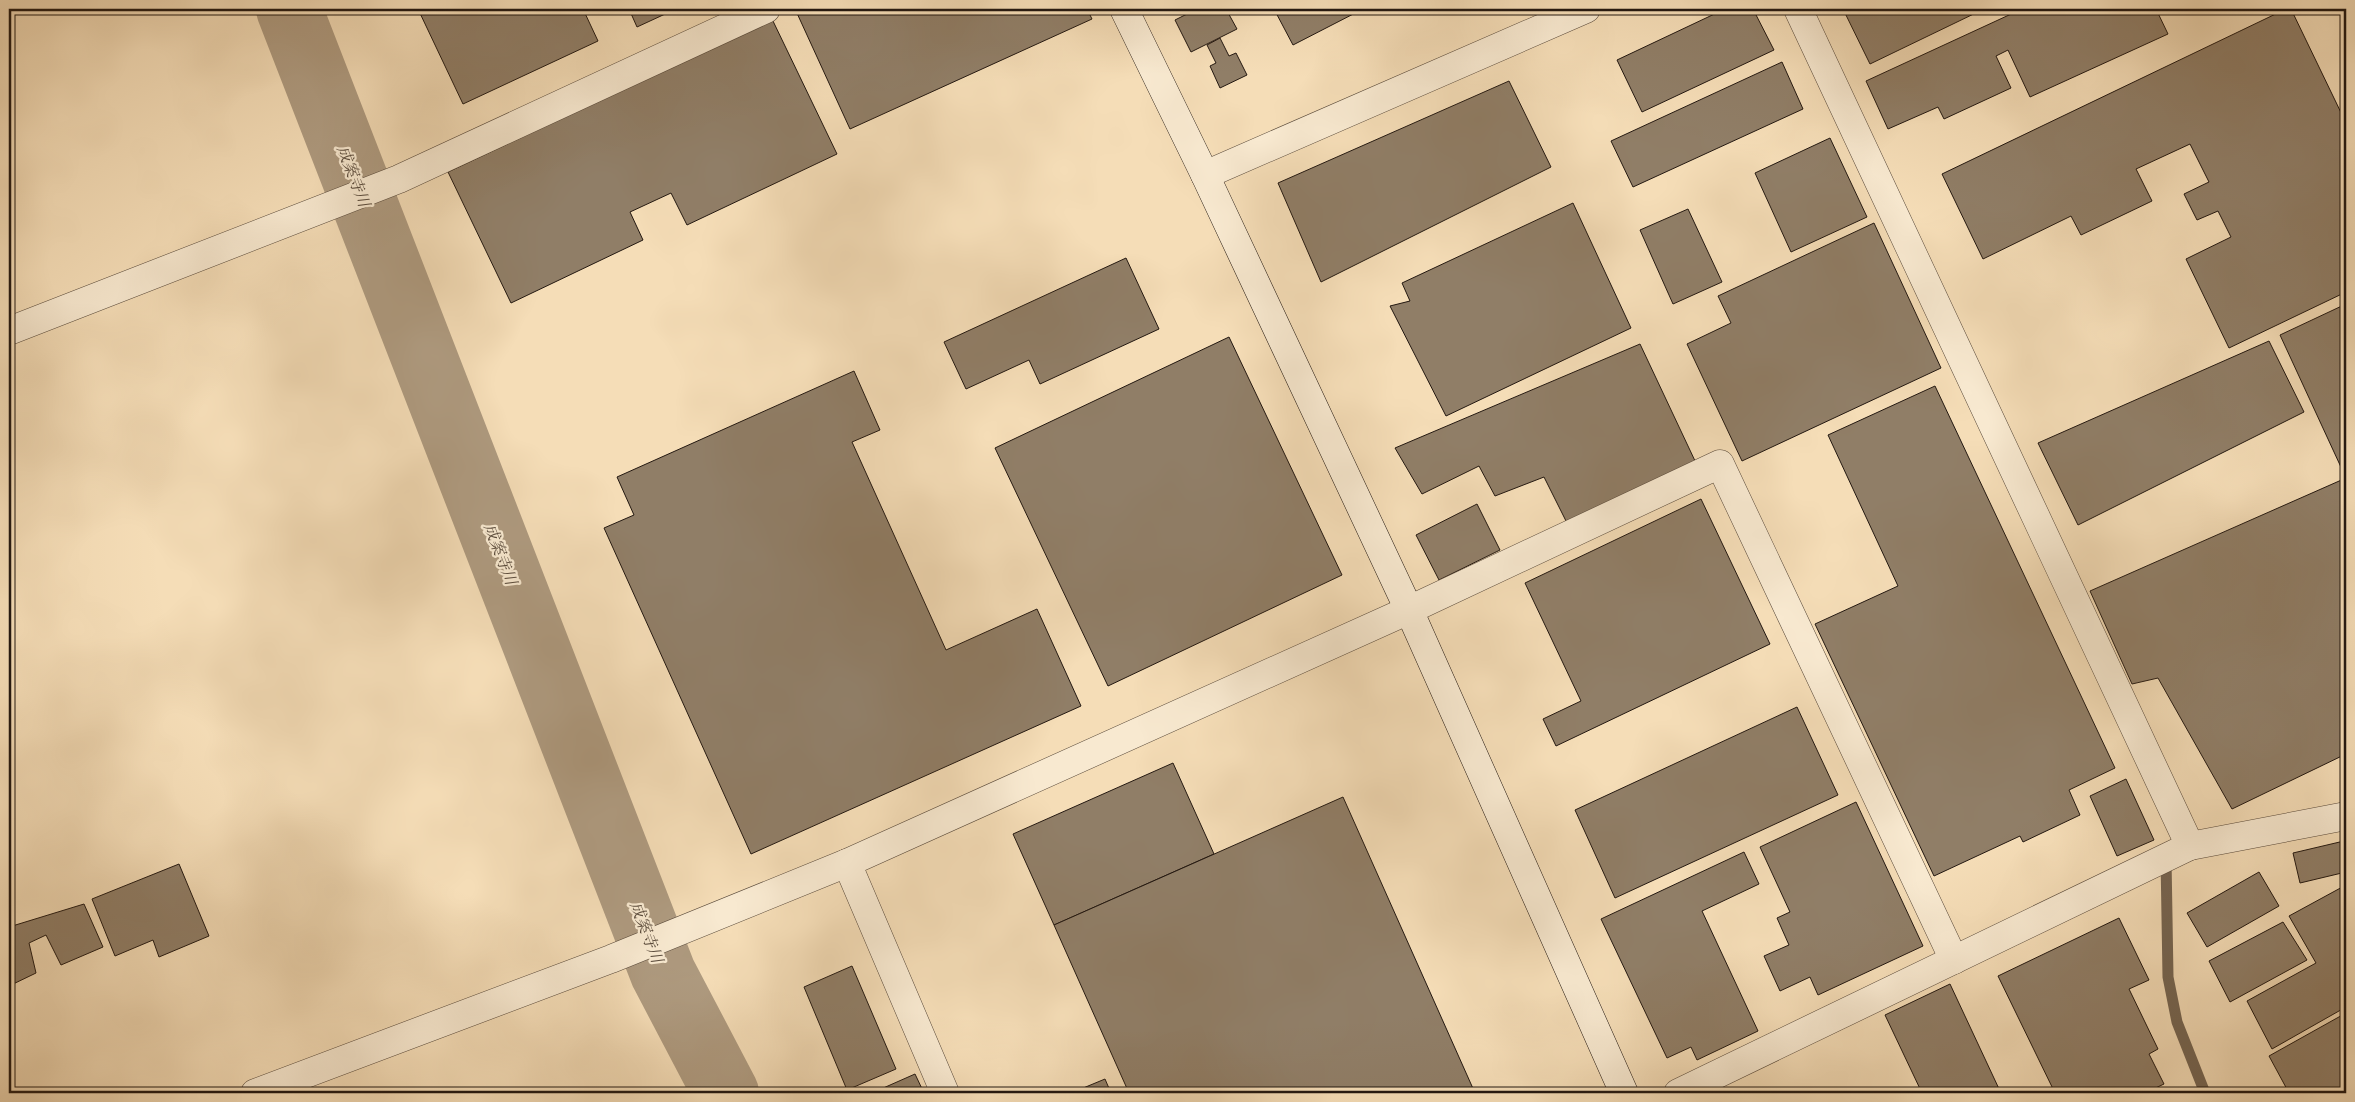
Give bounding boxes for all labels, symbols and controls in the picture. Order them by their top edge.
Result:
water label: 成案寺川 [331,143,374,212]
water label: 成案寺川 [478,521,521,590]
water label: 成案寺川 [624,899,667,968]

